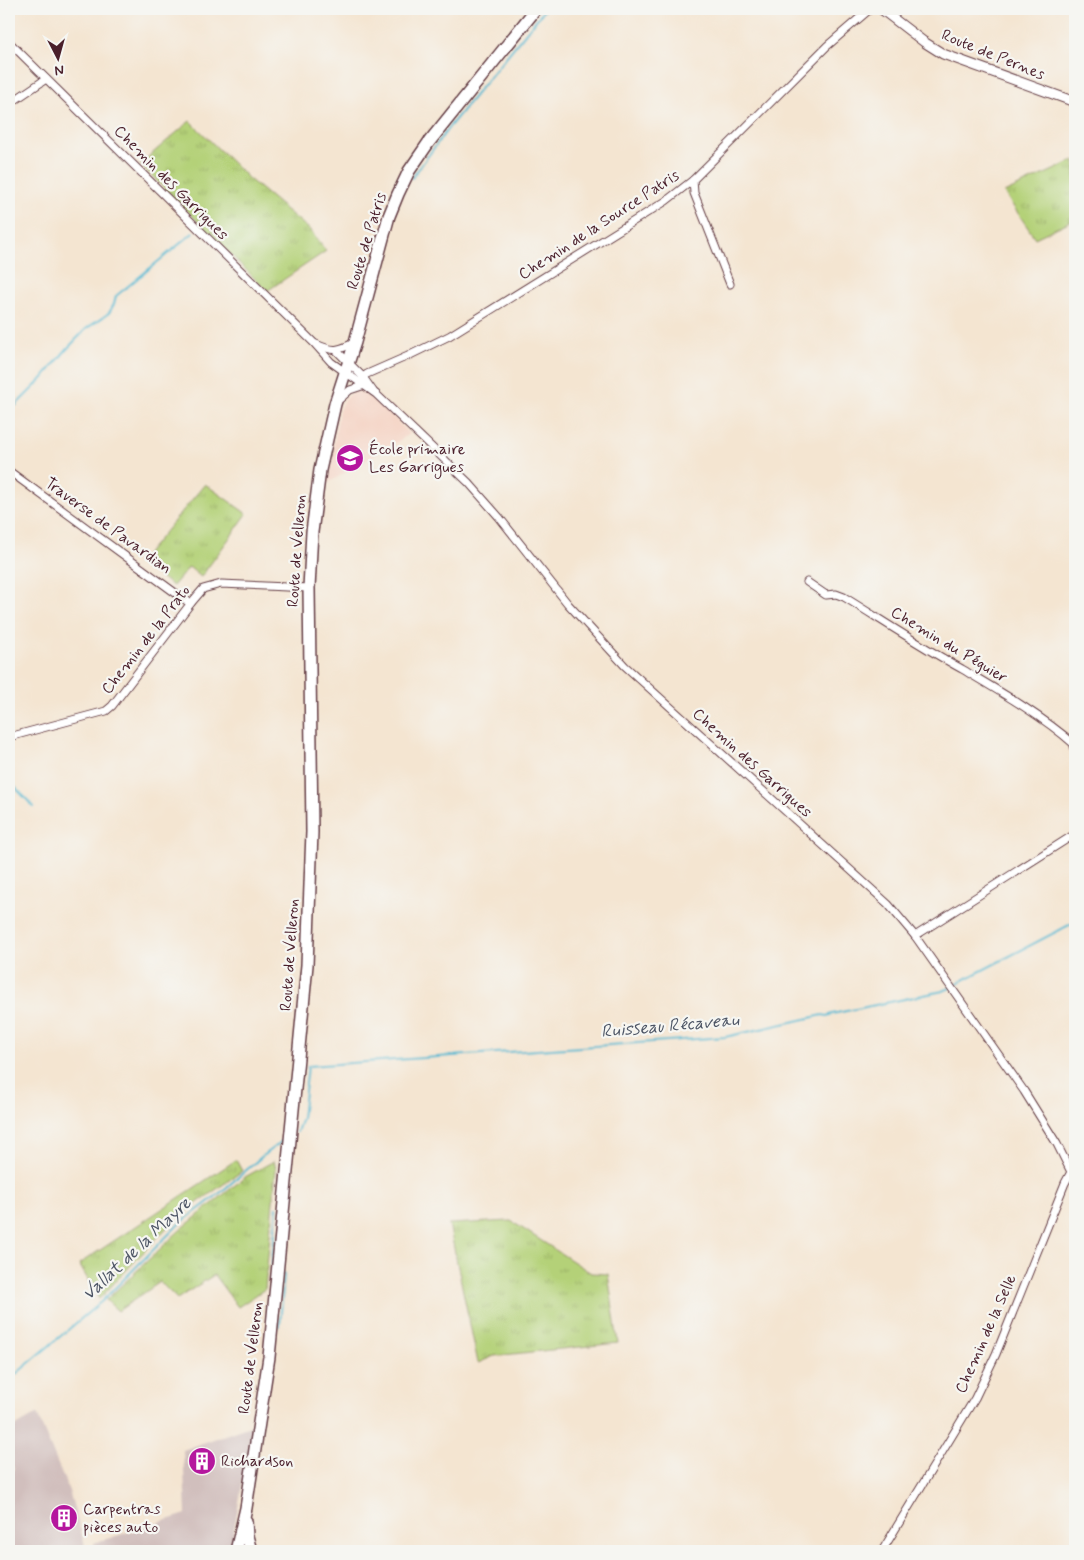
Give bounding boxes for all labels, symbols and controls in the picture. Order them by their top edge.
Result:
street label: Route de Pernes [938,25,1048,85]
north arrow [32,32,82,82]
text: N [54,60,65,79]
street label: Chemin des Garrigues [109,121,233,245]
street label: Chemin de la Source Patris [515,165,683,285]
street label: Route de Patris [342,190,392,292]
place label: École primaire Les Garrigues [369,439,466,479]
school or university icon: École primaire Les Garrigues [335,443,365,473]
street label: Traverse de Pavardian [40,473,176,579]
street label: Route de Velleron [283,494,311,608]
street label: Chemin de la Prato [97,581,195,699]
street label: Chemin du Péguier [887,602,1011,688]
street label: Chemin des Garrigues [688,704,816,822]
street label: Route de Velleron [276,898,304,1012]
water label: Ruisseau Récaveau [600,1008,741,1044]
water label: Vallat de la Mayre [77,1192,197,1306]
street label: Chemin de la Selle [950,1271,1022,1397]
street label: Route de Velleron [234,1301,268,1415]
building icon: Richardson [187,1446,217,1476]
place label: Richardson [221,1451,293,1472]
place label: Carpentras pièces auto [83,1499,160,1538]
building icon: Carpentras pièces auto [49,1503,79,1533]

